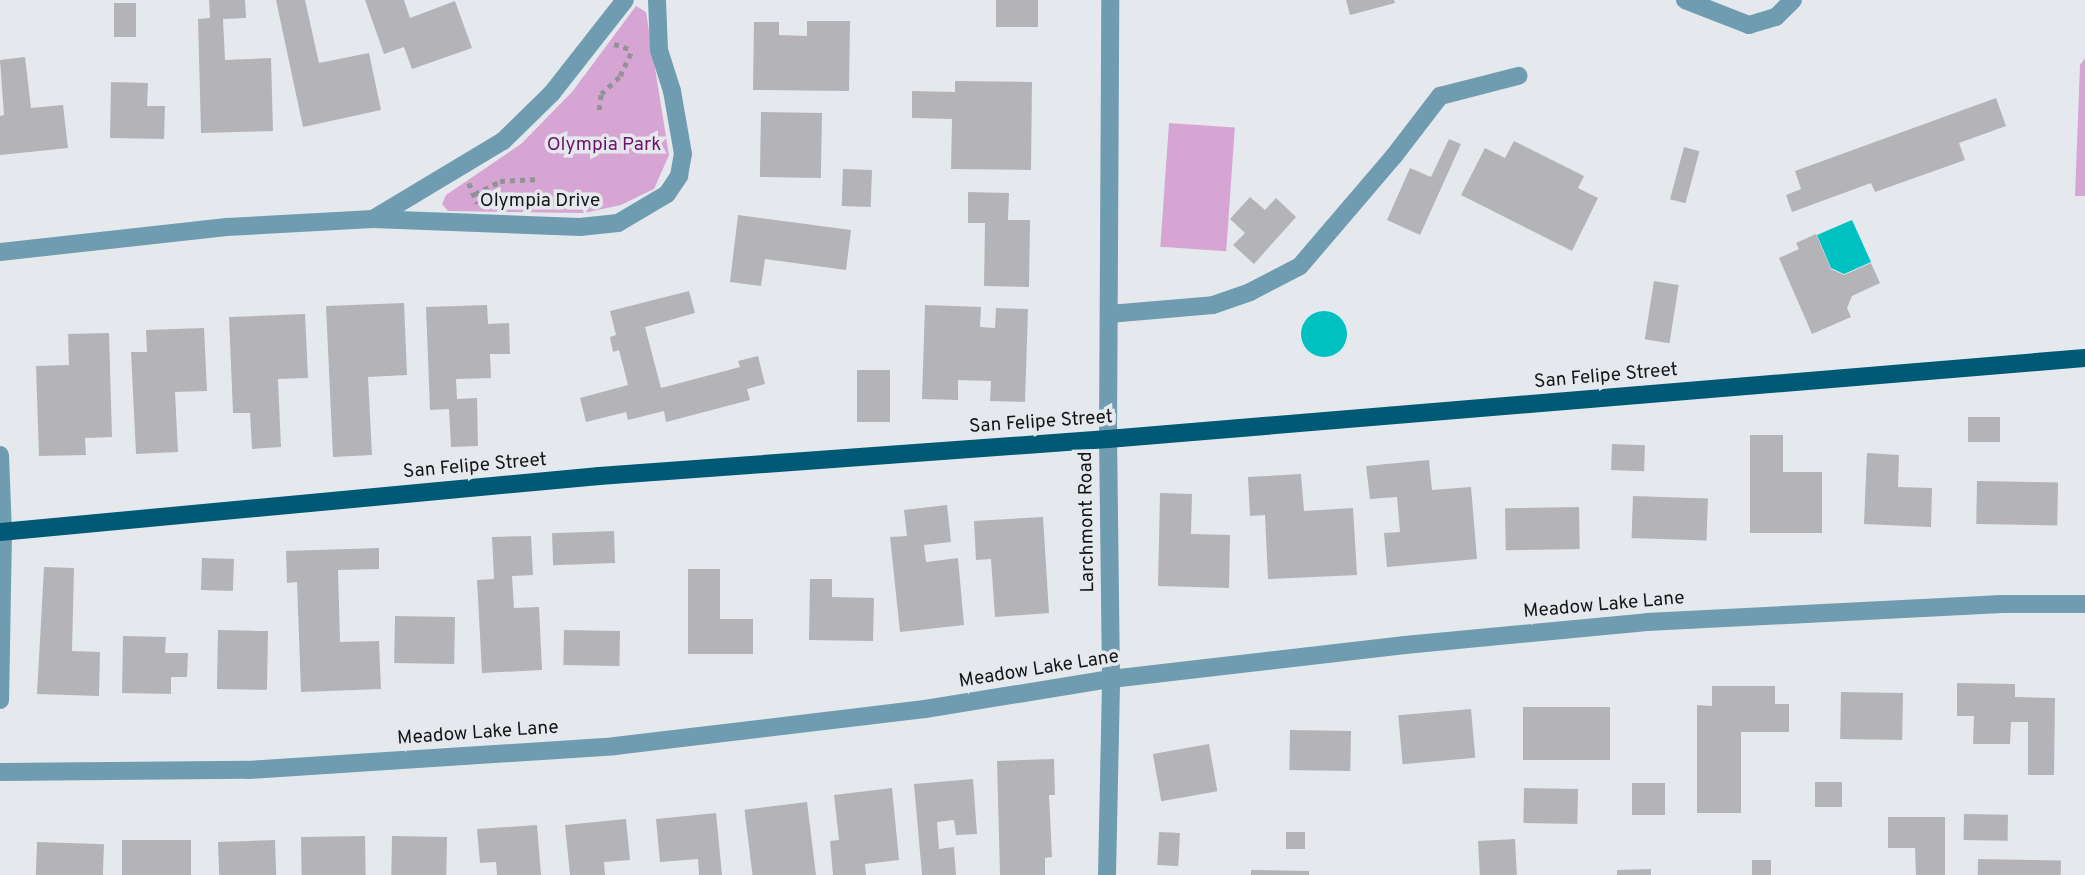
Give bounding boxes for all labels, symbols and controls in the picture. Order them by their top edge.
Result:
park label: Olympia Park [547,135,661,157]
street label: Olympia Drive [480,191,600,213]
street label: San Felipe Street [1533,359,1679,395]
street label: San Felipe Street [968,407,1114,439]
street label: San Felipe Street [402,449,548,485]
street label: Larchmont Road [1075,451,1101,593]
street label: Meadow Lake Lane [1522,588,1686,624]
street label: Meadow Lake Lane [957,646,1121,694]
street label: Meadow Lake Lane [397,717,559,751]

